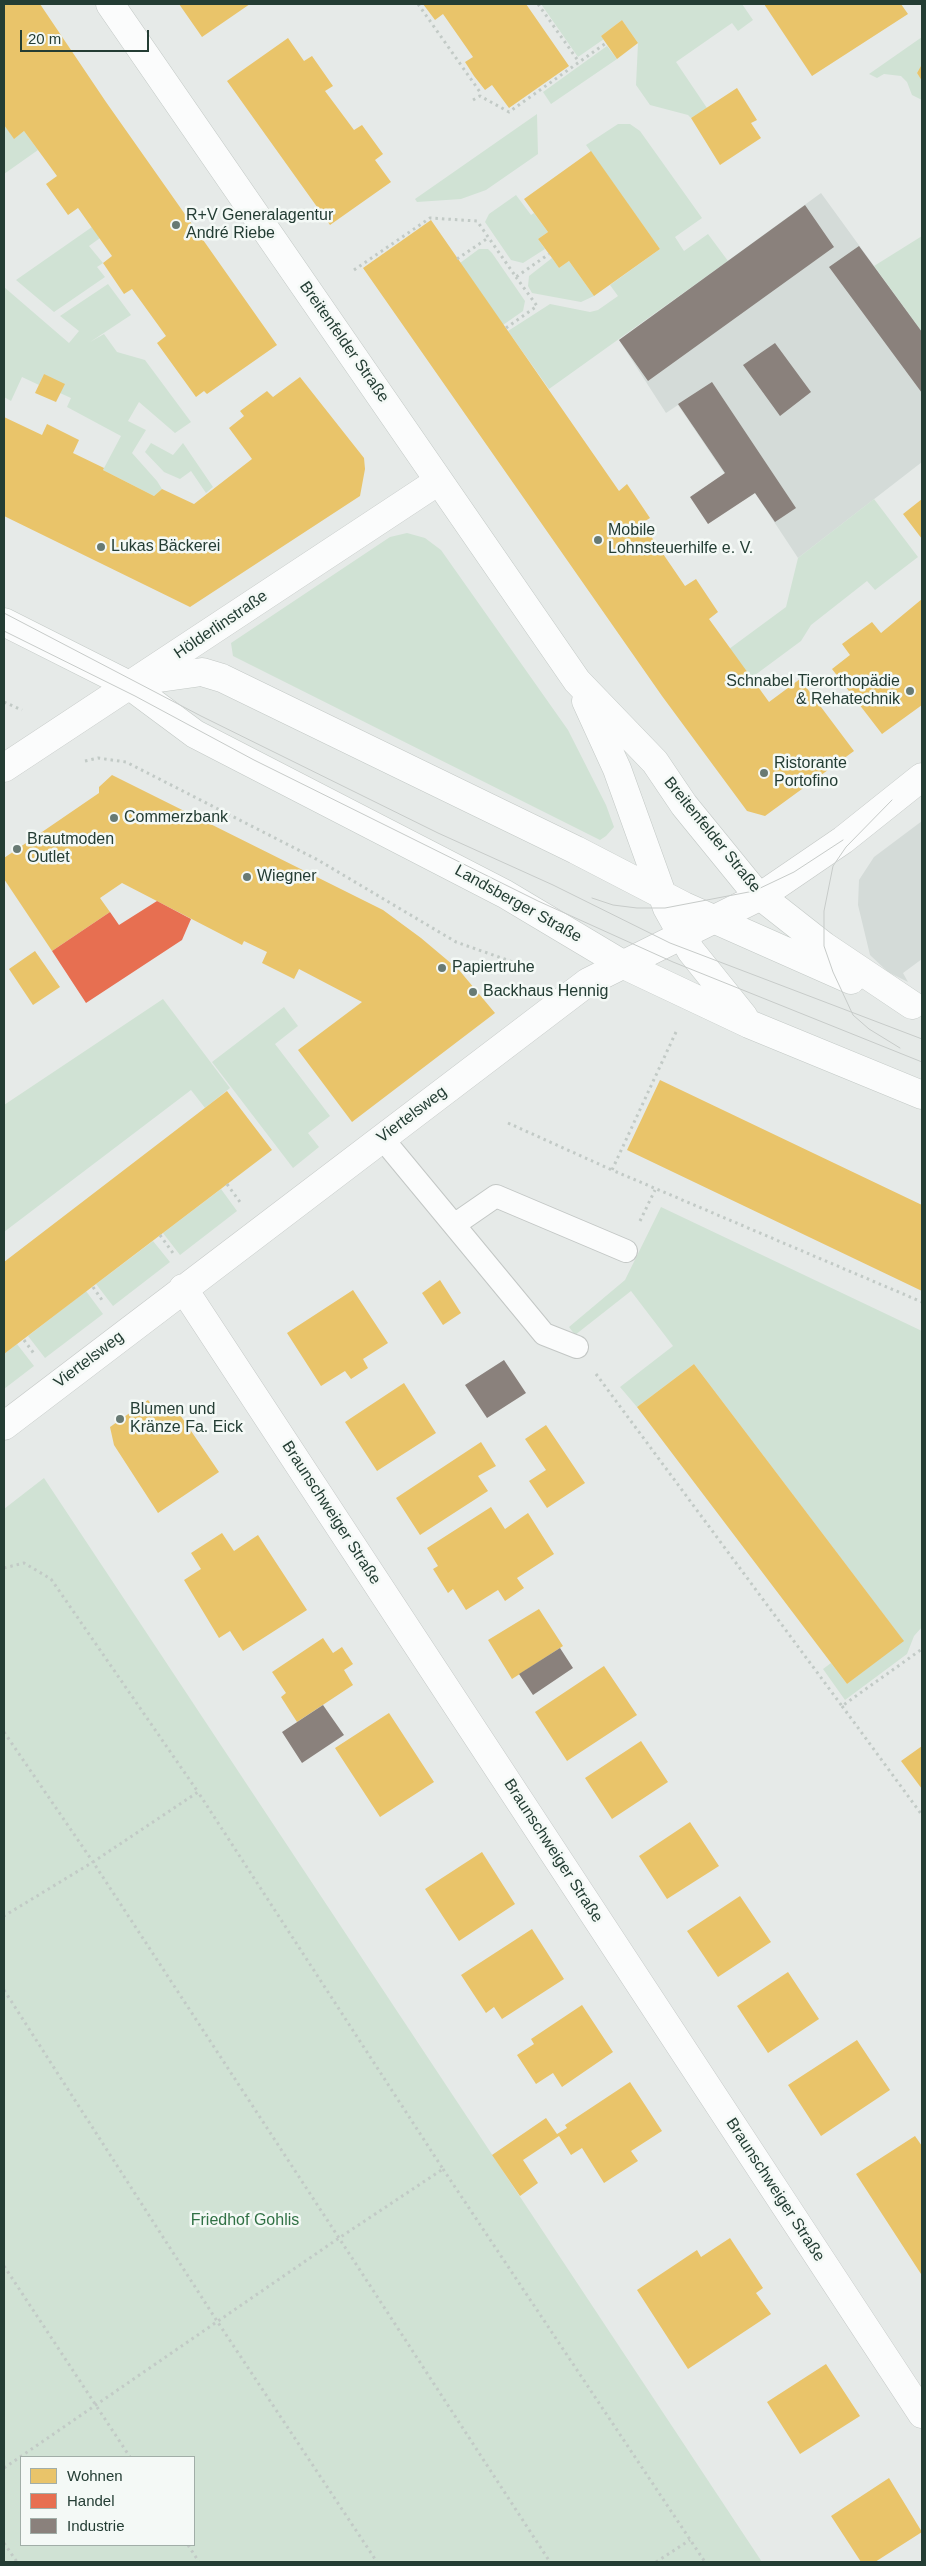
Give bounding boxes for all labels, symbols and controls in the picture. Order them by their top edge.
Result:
scale bar [22,20,151,52]
text: 20 m [28,30,61,47]
place label: R+V Generalagentur André Riebe [186,206,333,244]
marker: R+V Generalagentur André Riebe [170,219,182,231]
street label: Breitenfelder Straße [295,278,393,406]
place label: Mobile Lohnsteuerhilfe e. V. [608,521,753,559]
marker: Mobile Lohnsteuerhilfe e. V. [592,534,604,546]
place label: Lukas Bäckerei [111,537,220,557]
marker: Lukas Bäckerei [95,541,107,553]
street label: Hölderlinstraße [171,587,271,663]
place label: Schnabel Tierorthopädie & Rehatechnik [726,672,900,710]
marker: Schnabel Tierorthopädie & Rehatechnik [904,685,916,697]
place label: Ristorante Portofino [774,754,847,792]
marker: Ristorante Portofino [758,767,770,779]
street label: Breitenfelder Straße [659,773,765,897]
place label: Commerzbank [124,808,228,828]
marker: Commerzbank [108,812,120,824]
place label: Brautmoden Outlet [27,830,114,868]
marker: Brautmoden Outlet [11,843,23,855]
street label: Landsberger Straße [451,861,585,947]
place label: Wiegner [257,867,317,887]
marker: Wiegner [241,871,253,883]
place label: Papiertruhe [452,958,535,978]
marker: Papiertruhe [436,962,448,974]
place label: Backhaus Hennig [483,982,608,1002]
marker: Backhaus Hennig [467,986,479,998]
street label: Viertelsweg [373,1083,451,1147]
street label: Viertelsweg [50,1328,128,1392]
place label: Blumen und Kränze Fa. Eick [130,1400,243,1438]
marker: Blumen und Kränze Fa. Eick [114,1413,126,1425]
street label: Braunschweiger Straße [277,1438,385,1588]
street label: Braunschweiger Straße [499,1776,607,1926]
street label: Braunschweiger Straße [721,2115,829,2265]
park label: Friedhof Gohlis [191,2211,299,2231]
legend [20,2456,195,2546]
text: Wohnen [67,2467,123,2484]
text: Handel [67,2492,115,2509]
text: Industrie [67,2517,125,2534]

